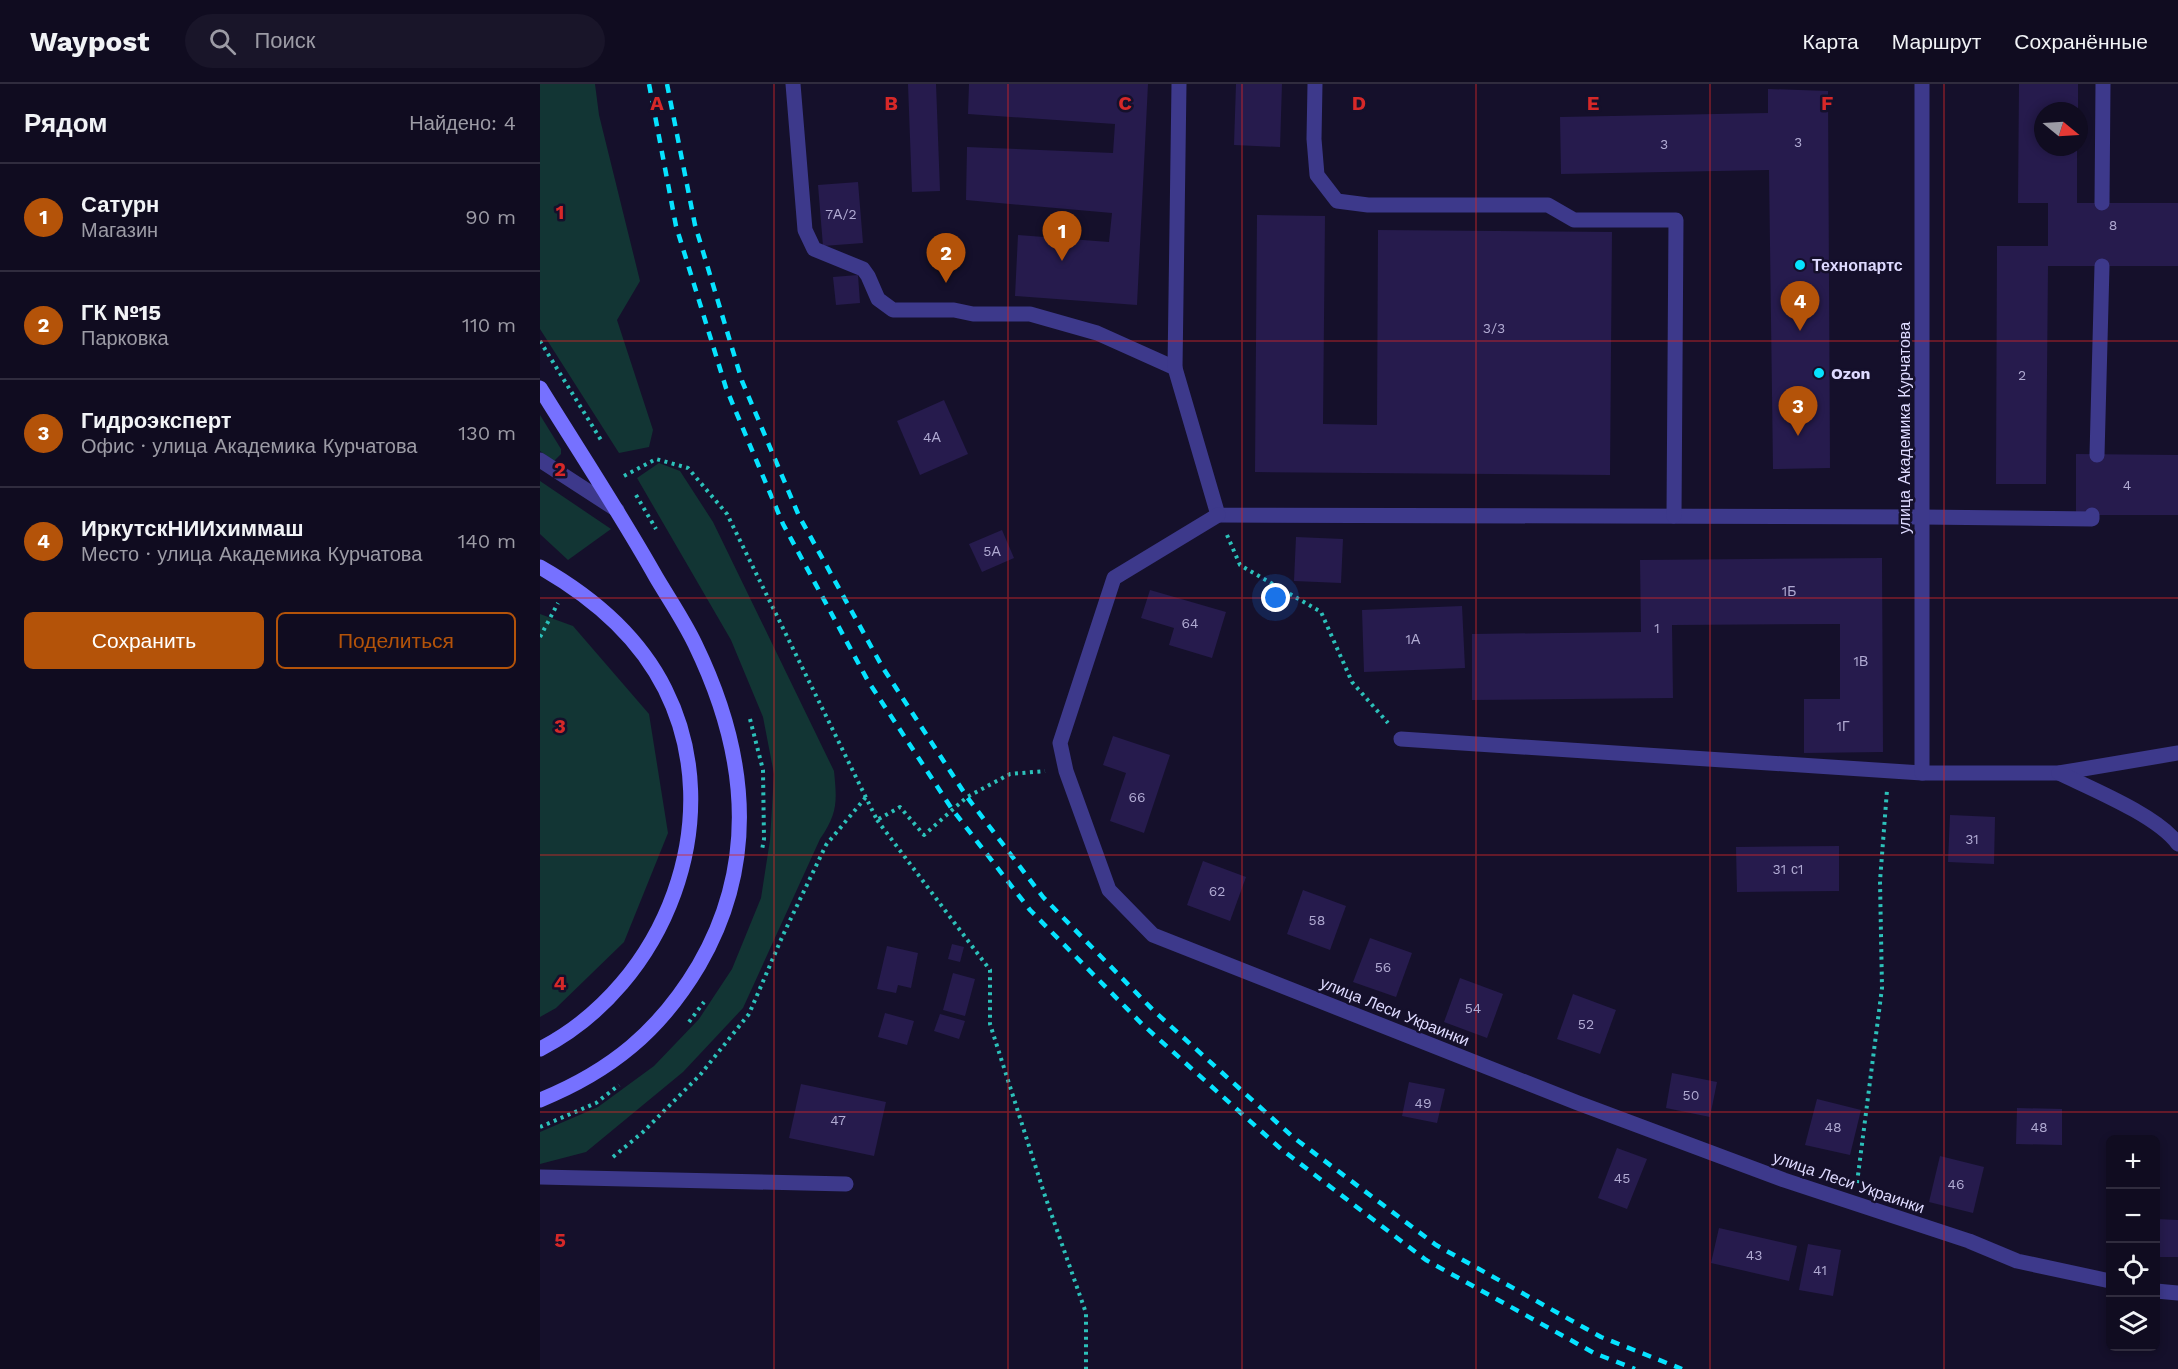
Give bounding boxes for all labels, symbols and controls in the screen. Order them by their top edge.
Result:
search box [185,14,605,68]
text: Waypost [30,25,149,58]
icon: search [206,25,239,58]
text: Поиск [254,28,315,53]
text: Карта [1803,29,1859,54]
text: Маршрут [1892,29,1981,54]
text: Сохранённые [2014,29,2148,54]
text: A [650,91,664,115]
text: B [884,91,898,115]
text: C [1118,91,1132,115]
text: D [1352,91,1366,115]
text: E [1587,91,1599,115]
text: F [1821,91,1833,115]
north arrow [2034,102,2088,156]
text: Рядом [24,108,107,138]
text: Найдено: 4 [409,111,516,135]
house number: 3 [1794,134,1802,150]
house number: 3 [1660,136,1668,152]
text: Сатурн [81,192,159,217]
text: 1 [556,200,564,224]
text: 1 [39,205,48,229]
text: 90 m [465,205,516,229]
house number: 7А/2 [825,206,857,222]
pin: 1 [1042,212,1082,261]
house number: 8 [2109,217,2117,233]
text: Магазин [81,218,158,242]
pin: 2 [926,234,966,283]
place label: Технопартс [1812,256,1903,275]
marker: Технопартс [1793,258,1807,272]
pin: 4 [1780,282,1820,331]
text: ГК №15 [81,300,161,325]
text: 2 [38,313,49,337]
text: 110 m [462,313,516,337]
house number: 3/3 [1483,320,1505,336]
street label: улица Академика Курчатова [1895,322,1914,534]
text: Парковка [81,326,169,350]
place label: Ozon [1831,364,1870,383]
marker: Ozon [1812,366,1826,380]
house number: 2 [2018,367,2026,383]
pin: 3 [1778,386,1818,436]
text: Гидроэксперт [81,408,232,433]
text: 3 [38,421,49,445]
text: 130 m [458,421,516,445]
house number: 4А [923,429,942,445]
text: Офис · улица Академика Курчатова [81,434,417,458]
text: 2 [554,457,566,481]
house number: 4 [2123,477,2131,493]
text: ИркутскНИИхиммаш [81,516,304,541]
text: 4 [37,529,50,553]
text: 140 m [458,529,516,553]
text: Место · улица Академика Курчатова [81,542,422,566]
house number: 5А [983,543,1001,559]
your location [1261,583,1290,612]
house number: 1Б [1782,583,1796,599]
button: Сохранить [24,612,264,669]
button: Поделиться [276,612,516,669]
house number: 64 [1181,615,1199,631]
house number: 1 [1654,620,1660,636]
house number: 1А [1406,631,1421,647]
house number: 1В [1854,653,1868,669]
text: 3 [554,714,566,738]
house number: 1Г [1836,718,1850,734]
house number: 66 [1128,789,1146,805]
house number: 31 [1965,831,1979,847]
house number: 31 с1 [1773,861,1803,877]
house number: 62 [1209,883,1225,899]
house number: 58 [1309,912,1325,928]
house number: 56 [1375,959,1391,975]
text: 4 [554,971,567,995]
street label: улица Леси Украинки [1317,973,1472,1050]
house number: 54 [1465,1000,1481,1016]
house number: 52 [1578,1016,1594,1032]
house number: 50 [1683,1087,1699,1103]
house number: 49 [1414,1095,1432,1111]
house number: 47 [830,1112,846,1128]
house number: 48 [1824,1119,1842,1135]
house number: 48 [2030,1119,2048,1135]
map controls [2106,1135,2160,1351]
button: + [2106,1135,2160,1189]
street label: улица Леси Украинки [1770,1148,1927,1217]
house number: 45 [1614,1170,1630,1186]
house number: 46 [1947,1176,1965,1192]
button: − [2106,1189,2160,1243]
text: 5 [554,1228,566,1252]
button: locate [2106,1243,2160,1297]
house number: 43 [1746,1247,1762,1263]
house number: 41 [1813,1262,1827,1278]
button: layers [2106,1297,2160,1351]

